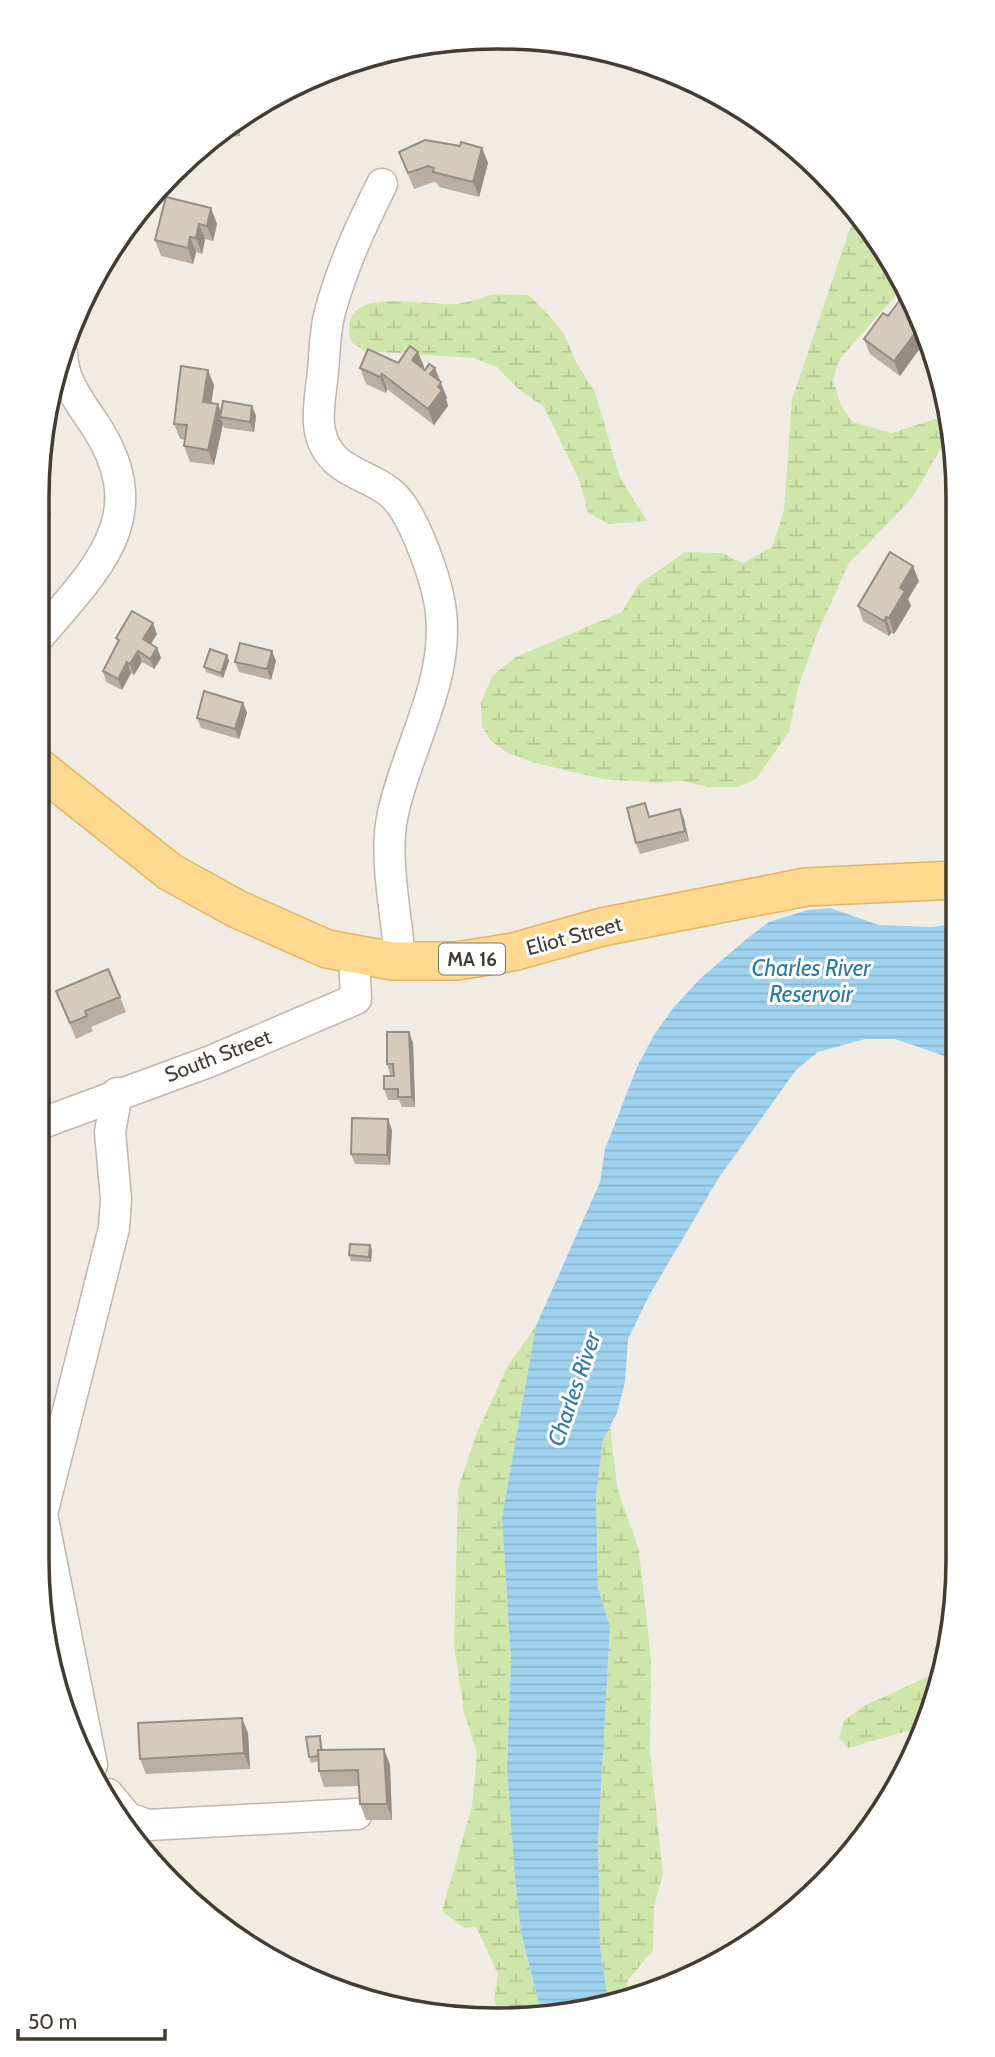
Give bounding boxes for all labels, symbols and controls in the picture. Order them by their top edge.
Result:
street label: Eliot Street [523,911,625,960]
road number: MA 16 [439,944,505,974]
water label: Charles River Reservoir [752,954,871,1008]
street label: South Street [161,1024,275,1087]
water label: Charles River [541,1327,607,1450]
scale bar [18,1997,164,2041]
text: 50 m [28,2009,77,2034]

